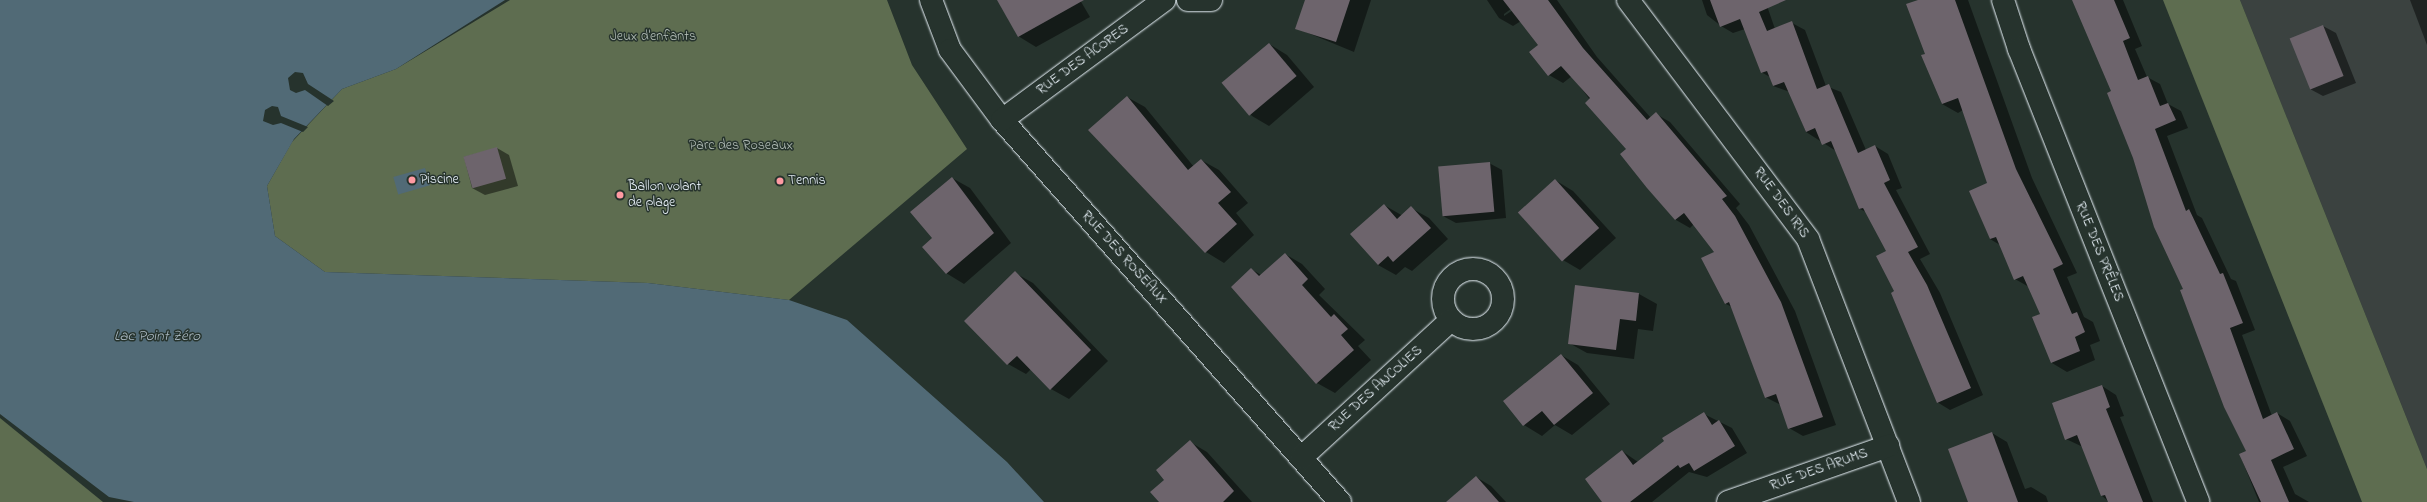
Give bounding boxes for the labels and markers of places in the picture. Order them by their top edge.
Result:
place label: Piscine [420,172,459,188]
place label: Tennis [788,173,826,189]
marker: Piscine [407,175,417,185]
marker: Tennis [775,176,785,186]
place label: Ballon volant de plage [628,179,701,212]
marker: Ballon volant de plage [615,190,625,200]

